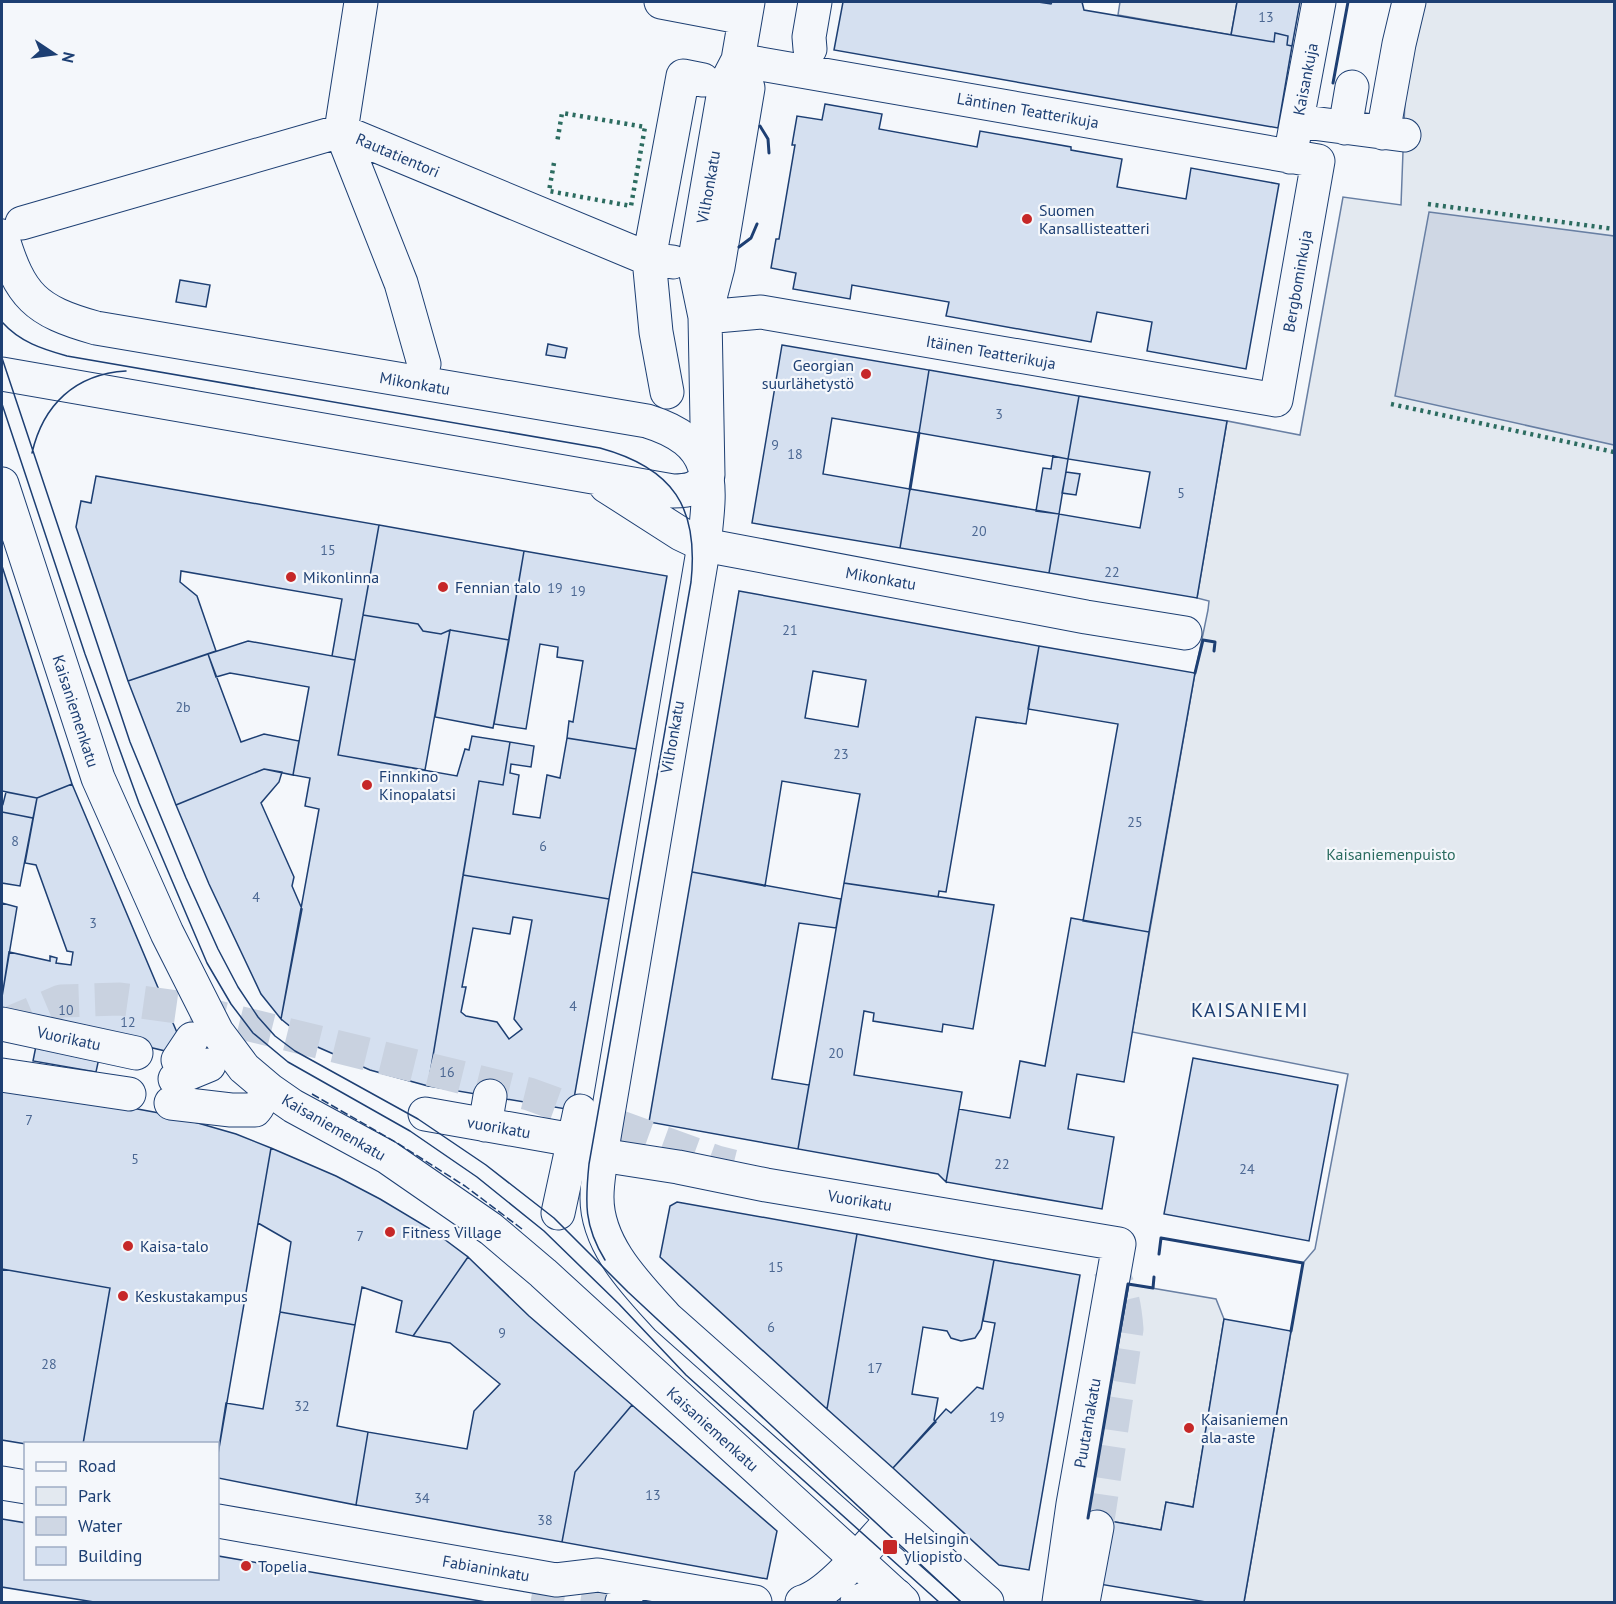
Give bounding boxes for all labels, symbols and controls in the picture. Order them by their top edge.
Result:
house number: 13 [1258,8,1274,26]
north arrow [24,24,84,84]
street label: Kaisankuja [1288,41,1322,117]
text: N [58,50,80,65]
street label: Läntinen Teatterikuja [955,88,1101,132]
street label: Rautatientori [353,128,443,182]
street label: Vilhonkatu [692,149,724,226]
place label: Suomen Kansallisteatteri [1039,200,1150,238]
marker: Suomen Kansallisteatteri [1020,212,1034,226]
street label: Bergbominkuja [1278,228,1316,334]
street label: Itäinen Teatterikuja [924,331,1058,373]
place label: Georgian suurlähetystö [762,355,854,393]
street label: Mikonkatu [378,367,452,399]
marker: Georgian suurlähetystö [859,367,873,381]
house number: 3 [995,405,1003,423]
house number: 9 [771,436,779,454]
house number: 18 [787,445,803,463]
house number: 5 [1177,484,1185,502]
house number: 20 [971,522,987,540]
house number: 15 [320,541,336,559]
street label: Mikonkatu [844,562,918,594]
house number: 22 [1104,563,1120,581]
place label: Mikonlinna [303,567,379,587]
marker: Mikonlinna [284,570,298,584]
place label: Fennian talo [455,577,541,597]
house number: 19 [547,579,563,597]
marker: Fennian talo [436,580,450,594]
house number: 19 [570,582,586,600]
house number: 21 [782,621,798,639]
street label: Kaisaniemenkatu [48,652,104,770]
house number: 2b [175,698,191,716]
street label: Vilhonkatu [656,699,688,776]
house number: 23 [833,745,849,763]
place label: Finnkino Kinopalatsi [379,766,456,804]
marker: Finnkino Kinopalatsi [360,778,374,792]
house number: 25 [1127,813,1143,831]
house number: 8 [11,832,19,850]
house number: 6 [539,837,547,855]
park label: Kaisaniemenpuisto [1326,844,1456,864]
house number: 4 [252,888,260,906]
house number: 3 [89,914,97,932]
house number: 4 [569,997,577,1015]
district label: KAISANIEMI [1191,997,1309,1023]
house number: 10 [58,1001,74,1019]
house number: 12 [120,1013,136,1031]
street label: Vuorikatu [34,1021,103,1055]
house number: 20 [828,1044,844,1062]
house number: 16 [439,1063,455,1081]
street label: Kaisaniemenkatu [278,1089,390,1165]
house number: 7 [25,1111,33,1129]
street label: vuorikatu [466,1112,532,1142]
house number: 5 [131,1150,139,1168]
house number: 22 [994,1155,1010,1173]
house number: 24 [1239,1160,1255,1178]
street label: Vuorikatu [825,1185,894,1215]
place label: Fitness Village [402,1222,502,1242]
marker: Fitness Village [383,1225,397,1239]
house number: 7 [356,1227,364,1245]
place label: Kaisa-talo [140,1236,209,1256]
marker: Kaisa-talo [121,1239,135,1253]
house number: 15 [768,1258,784,1276]
place label: Keskustakampus [135,1286,248,1306]
marker: Keskustakampus [116,1289,130,1303]
house number: 6 [767,1318,775,1336]
house number: 9 [498,1324,506,1342]
house number: 28 [41,1355,57,1373]
house number: 17 [867,1359,883,1377]
street label: Puutarhakatu [1069,1377,1105,1469]
street label: Kaisaniemenkatu [663,1382,763,1476]
house number: 32 [294,1397,310,1415]
house number: 19 [989,1408,1005,1426]
place label: Kaisaniemen ala-aste [1201,1409,1288,1447]
marker: Kaisaniemen ala-aste [1182,1421,1196,1435]
legend [24,1442,219,1580]
text: Road [78,1454,116,1477]
text: Park [78,1484,111,1507]
house number: 13 [645,1486,661,1504]
house number: 34 [414,1489,430,1507]
house number: 38 [537,1511,553,1529]
text: Water [78,1514,122,1537]
place label: Helsingin yliopisto [904,1528,969,1566]
marker: Helsingin yliopisto [881,1538,899,1556]
text: Building [78,1544,142,1567]
street label: Fabianinkatu [441,1550,531,1586]
place label: Topelia [258,1556,307,1576]
marker: Topelia [239,1559,253,1573]

